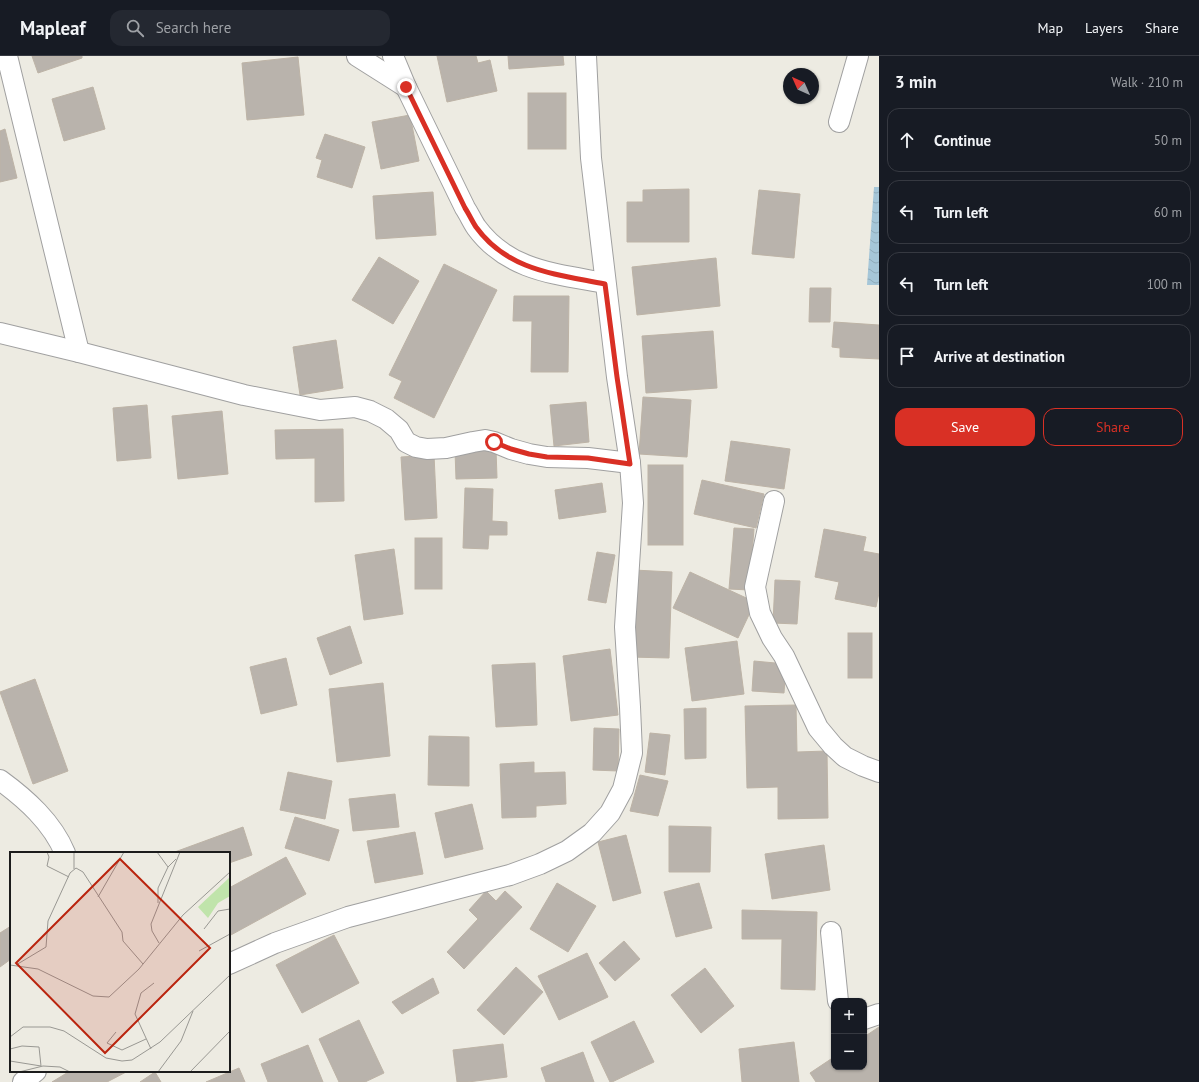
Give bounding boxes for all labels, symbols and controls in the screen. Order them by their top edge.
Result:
search box [110,10,390,46]
text: Mapleaf [20,16,86,40]
icon: search [124,17,146,39]
text: Search here [156,18,231,37]
text: Map [1037,19,1063,37]
text: Layers [1085,19,1123,37]
text: Share [1145,19,1179,37]
north arrow [783,68,819,104]
text: 3 min [895,71,936,93]
text: Walk · 210 m [1111,74,1183,91]
route end [397,78,415,96]
icon: ahead [896,129,918,151]
text: Continue [934,131,991,150]
text: 50 m [1154,132,1182,149]
icon: left [896,201,918,223]
text: Turn left [934,203,988,222]
text: 60 m [1154,204,1182,221]
icon: left [896,273,918,295]
text: Turn left [934,275,988,294]
text: 100 m [1147,276,1182,293]
icon: arrive [896,345,918,367]
text: Arrive at destination [934,347,1065,366]
button: Save [895,408,1035,446]
button: Share [1043,408,1183,446]
route start [485,433,503,451]
inset map [10,852,230,1072]
map controls [831,998,867,1070]
button: + [831,998,867,1034]
button: − [831,1034,867,1070]

